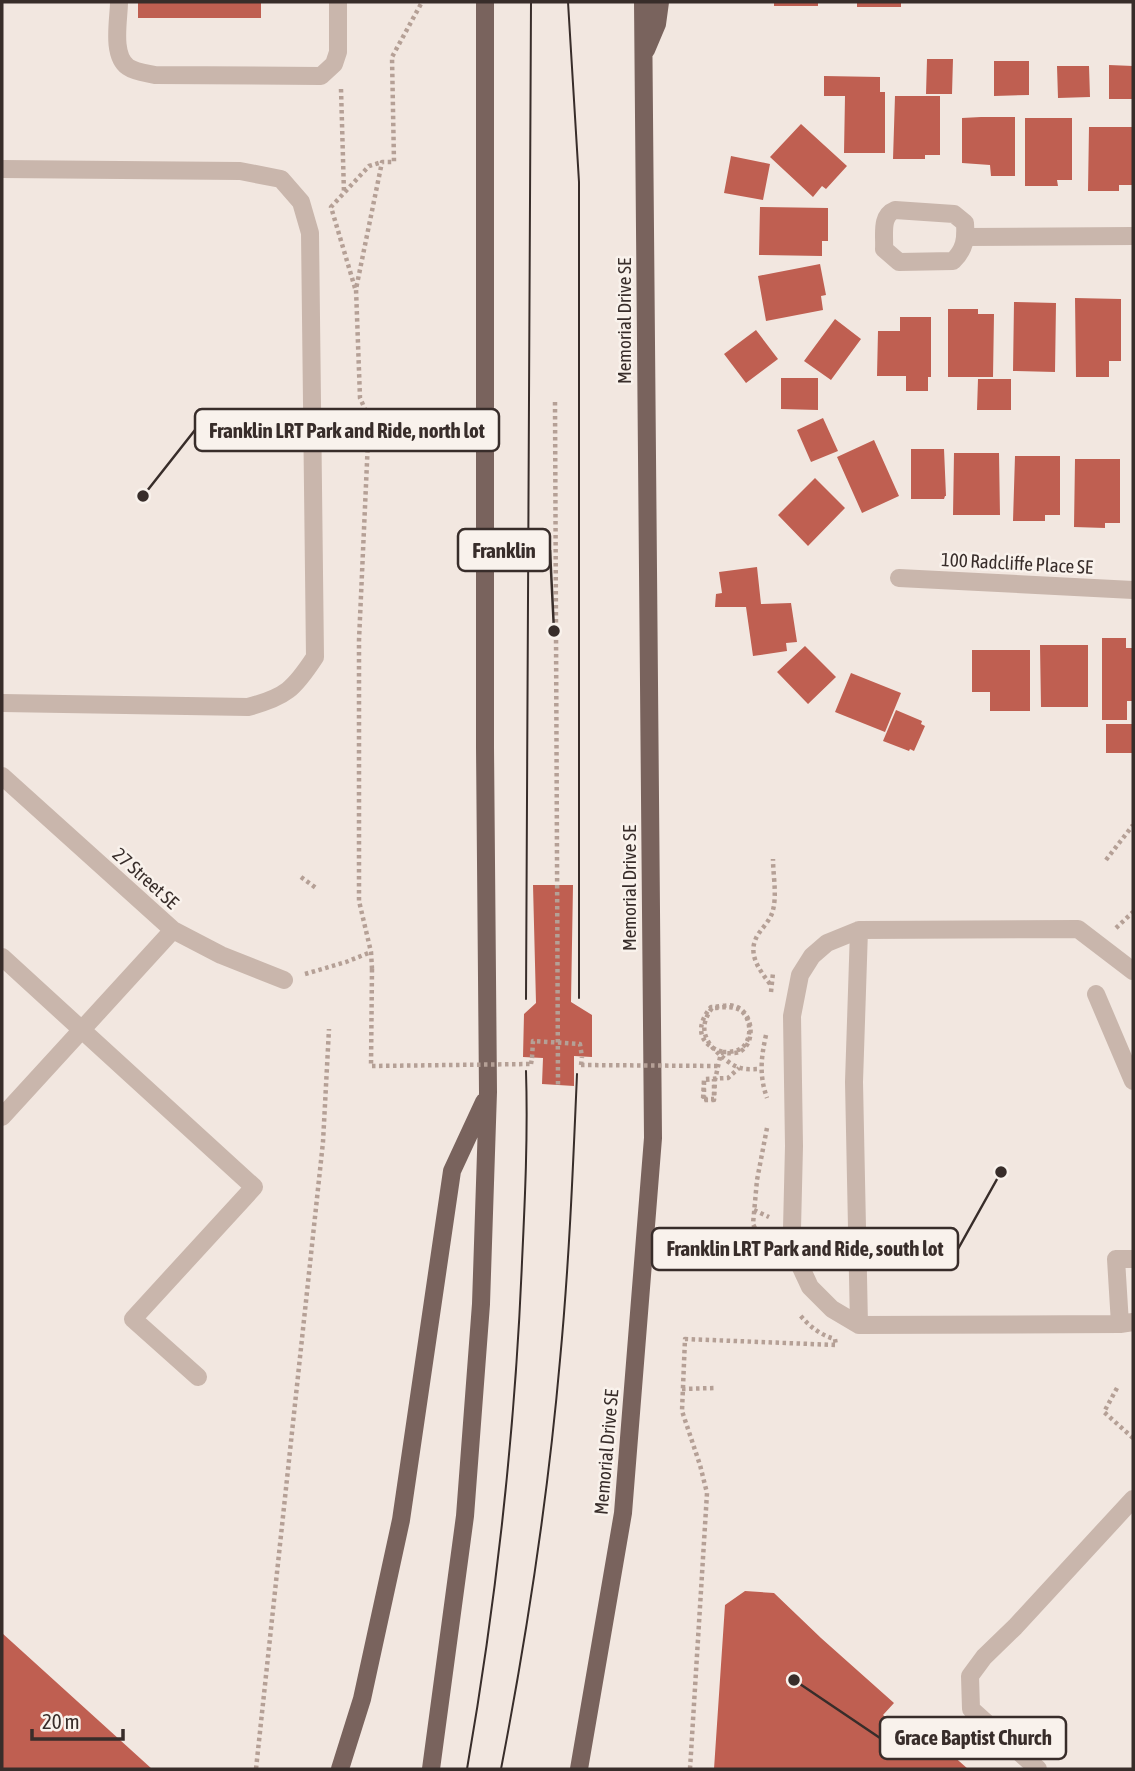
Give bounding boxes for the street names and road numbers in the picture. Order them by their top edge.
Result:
street label: Memorial Drive SE [613,258,635,384]
street label: 100 Radcliffe Place SE [940,548,1094,578]
street label: Memorial Drive SE [618,825,640,951]
street label: 27 Street SE [109,843,183,913]
street label: Memorial Drive SE [590,1388,622,1516]

